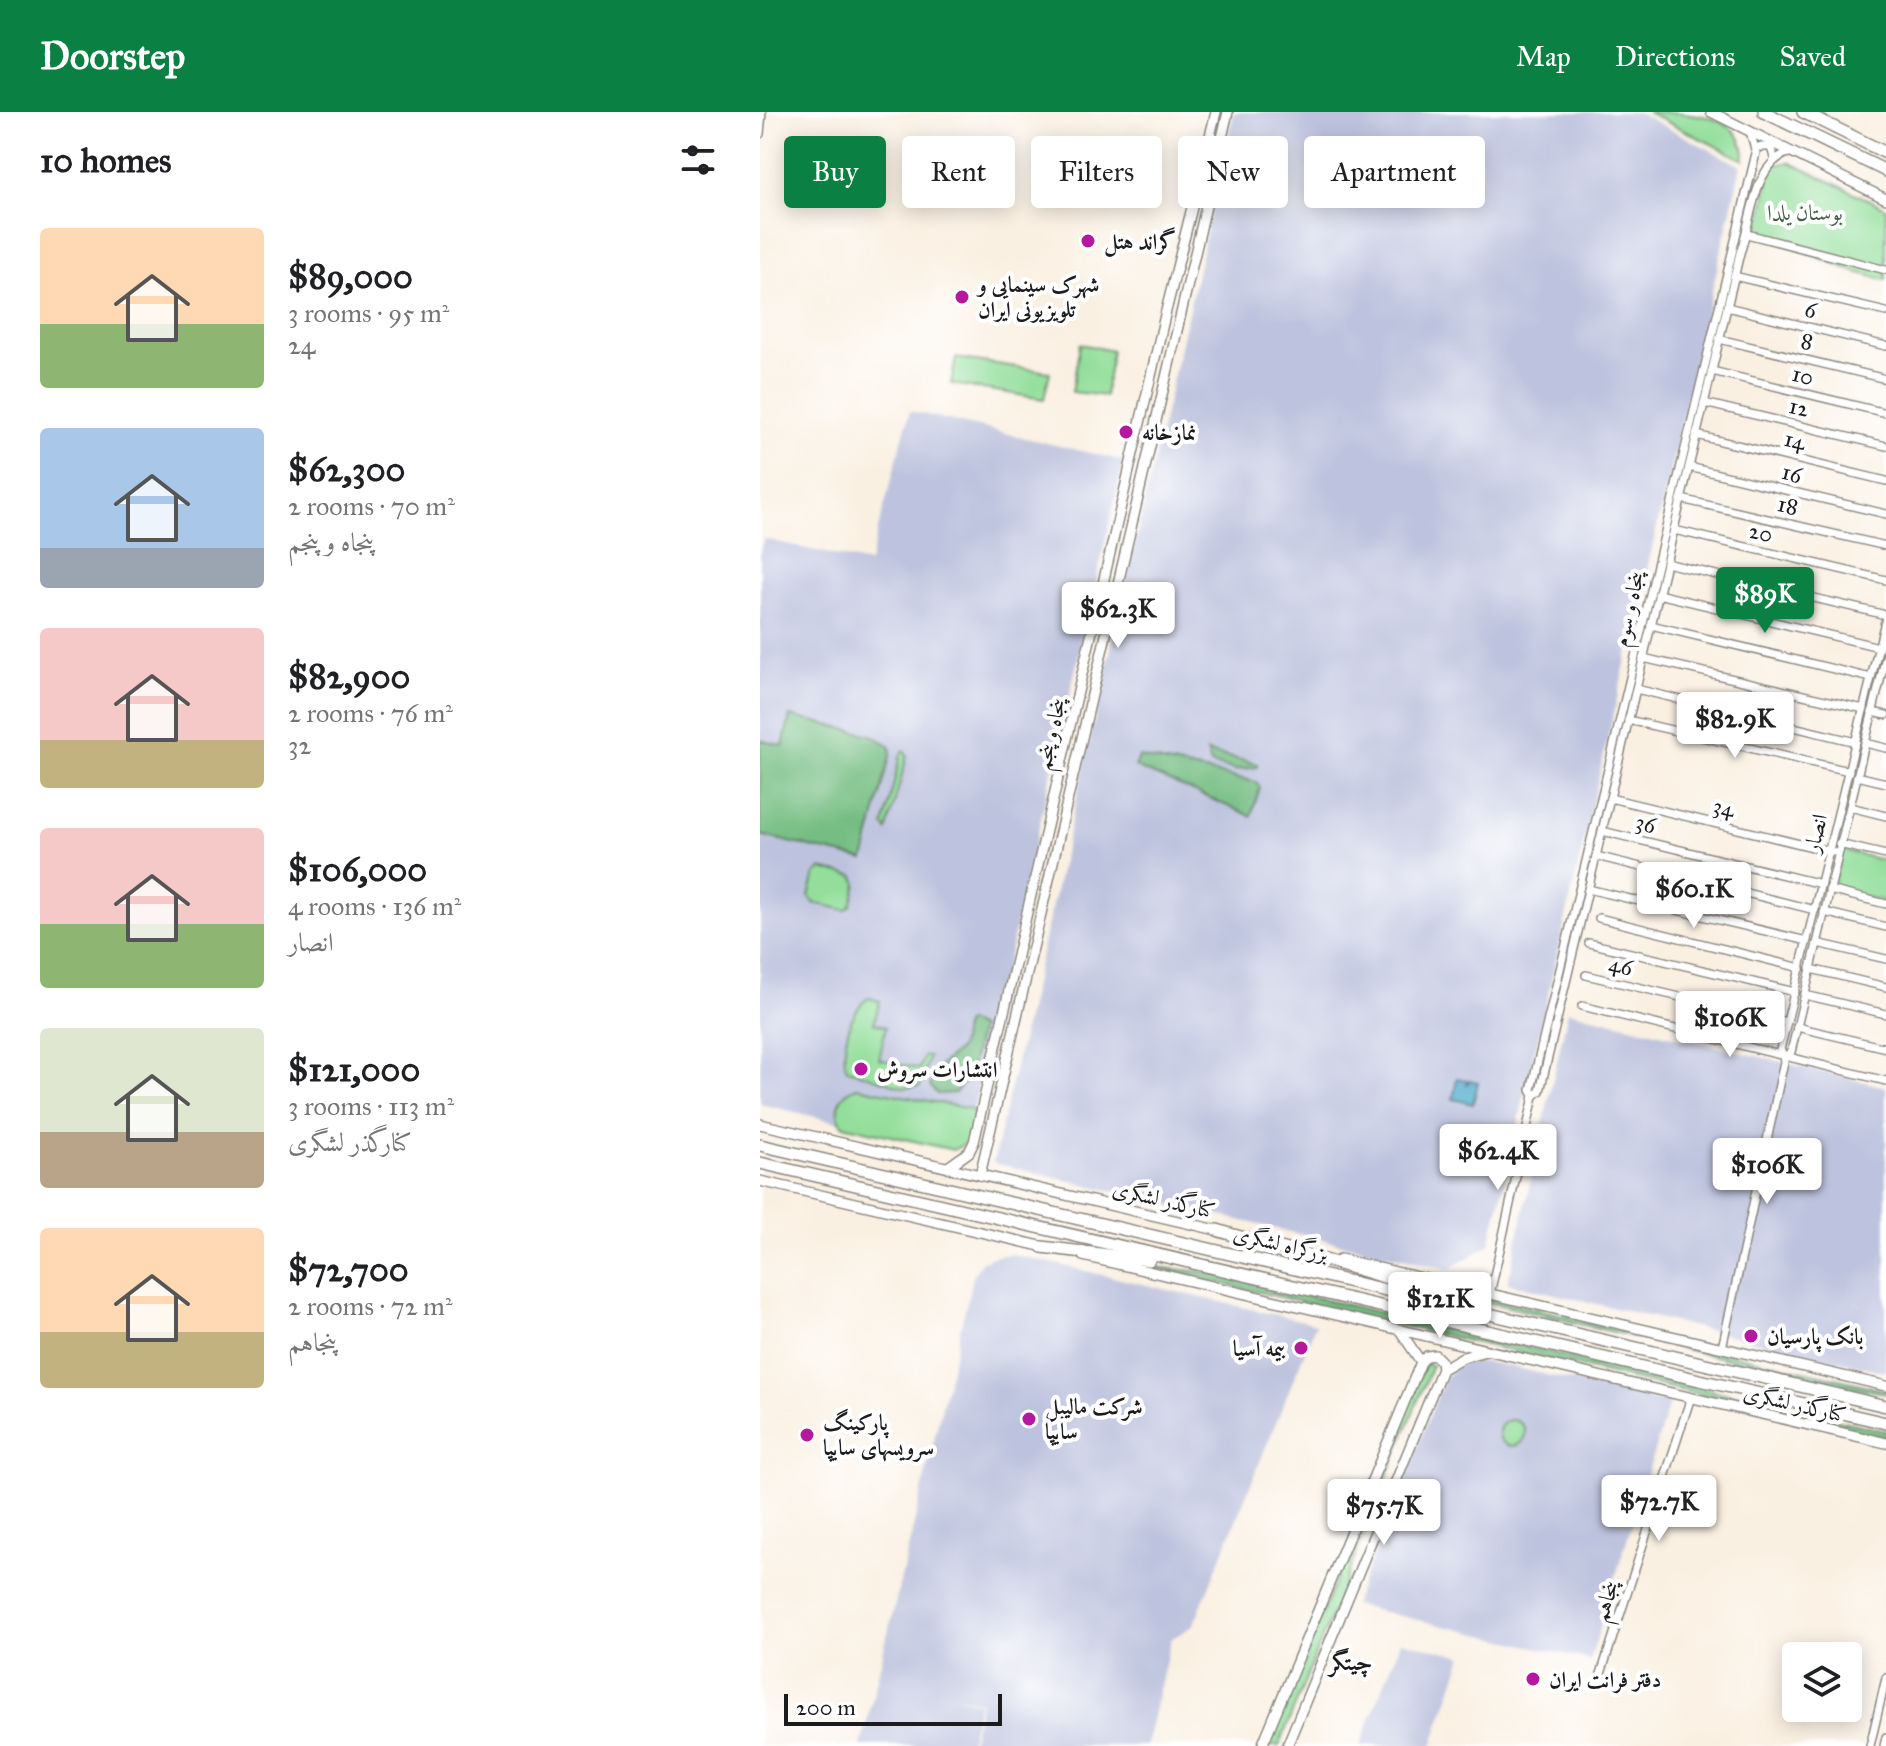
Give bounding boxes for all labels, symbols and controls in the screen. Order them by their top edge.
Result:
text: Doorstep [40,33,185,79]
text: Map [1516,39,1571,74]
text: Directions [1615,39,1736,74]
text: Saved [1780,39,1846,74]
chip: Buy [784,136,886,208]
chip: Rent [902,136,1015,208]
chip: Filters [1031,136,1162,208]
chip: New [1178,136,1288,208]
chip: Apartment [1304,136,1485,208]
icon: filters [676,138,720,182]
text: 10 homes [40,140,171,181]
park label: بوستان یلدا [1767,199,1843,226]
place label: گراند هتل [1104,227,1176,257]
marker: گراند هتل [1079,232,1097,250]
text: $89,000 [288,256,413,297]
icon: home [104,260,200,356]
place label: شهرک سینمایی و تلویزیونی ایران [976,271,1099,323]
marker: شهرک سینمایی و تلویزیونی ایران [953,288,971,306]
street label: 6 [1802,295,1820,324]
text: 3 rooms · 95 m² [288,297,449,329]
street label: 8 [1798,327,1816,356]
text: 24 [288,329,315,361]
street label: 10 [1789,360,1817,391]
street label: 12 [1786,392,1812,423]
place label: نمازخانه [1142,419,1196,446]
marker: نمازخانه [1117,423,1135,441]
street label: 14 [1781,425,1809,456]
text: $62,300 [288,449,405,490]
street label: 16 [1779,458,1806,489]
icon: home [104,460,200,556]
text: 2 rooms · 70 m² [288,490,455,522]
street label: 18 [1775,490,1801,521]
street label: 20 [1746,517,1775,548]
text: پنجاه و پنجم [288,526,374,558]
street label: پنجاه و سوم [1607,567,1656,651]
pin: $89K [1718,567,1812,635]
text: $89K [1734,577,1796,609]
pin: $62.3K [1053,582,1183,650]
text: $62.3K [1080,592,1156,624]
text: $82,900 [288,656,410,697]
icon: home [104,660,200,756]
pin: $82.9K [1670,692,1800,760]
street label: پنجاه و پنجم [1029,694,1079,774]
text: 2 rooms · 76 m² [288,697,453,729]
text: $82.9K [1695,702,1775,734]
text: 32 [288,729,311,761]
street label: 34 [1710,792,1738,823]
street label: 36 [1633,808,1660,839]
street label: انصار [1797,811,1833,857]
text: $106,000 [288,849,427,890]
icon: home [104,860,200,956]
pin: $60.1K [1629,862,1759,930]
text: $60.1K [1655,872,1733,904]
text: 4 rooms · 136 m² [288,890,461,922]
text: انصار [288,926,334,958]
street label: 46 [1606,950,1636,981]
pin: $106K [1674,991,1786,1059]
text: $106K [1694,1001,1766,1033]
text: $121,000 [288,1049,420,1090]
place label: انتشارات سروش [877,1056,997,1084]
icon: home [104,1060,200,1156]
marker: انتشارات سروش [852,1060,870,1078]
text: 3 rooms · 113 m² [288,1090,454,1122]
pin: $62.4K [1433,1124,1563,1192]
text: کنارگذر لشگری [288,1126,412,1158]
text: $62.4K [1458,1134,1538,1166]
pin: $106K [1711,1138,1823,1206]
text: $106K [1731,1148,1803,1180]
street label: کنارگذر لشگری [1110,1173,1218,1224]
street label: بزرگراه لشگری [1231,1218,1331,1268]
text: $72,700 [288,1249,409,1290]
icon: home [104,1260,200,1356]
pin: $121K [1384,1272,1496,1340]
text: $121K [1406,1282,1474,1314]
text: 2 rooms · 72 m² [288,1290,452,1322]
place label: بانک پارسیان [1767,1323,1864,1353]
text: پنجاهم [288,1326,337,1358]
marker: بانک پارسیان [1742,1327,1760,1345]
place label: بیمه آسیا [1233,1335,1285,1362]
marker: بیمه آسیا [1292,1339,1310,1357]
street label: کنارگذر لشگری [1741,1377,1849,1428]
place label: شرکت مالیبل سایپا [1045,1393,1143,1446]
place label: پارکینگ سرویسهای سایپا [823,1408,934,1462]
marker: شرکت مالیبل سایپا [1020,1410,1038,1428]
marker: پارکینگ سرویسهای سایپا [798,1426,816,1444]
pin: $72.7K [1594,1475,1724,1543]
pin: $75.7K [1319,1479,1449,1547]
text: $72.7K [1620,1485,1699,1517]
text: $75.7K [1345,1489,1423,1521]
street label: پنجاهم [1586,1576,1632,1627]
map controls [1782,1642,1862,1722]
button: layers [1782,1642,1862,1722]
district label: چیتگر [1326,1647,1373,1678]
place label: دفتر فرانت ایران [1549,1666,1662,1694]
marker: دفتر فرانت ایران [1524,1670,1542,1688]
scale bar [784,1690,1002,1726]
text: 200 m [796,1694,856,1721]

